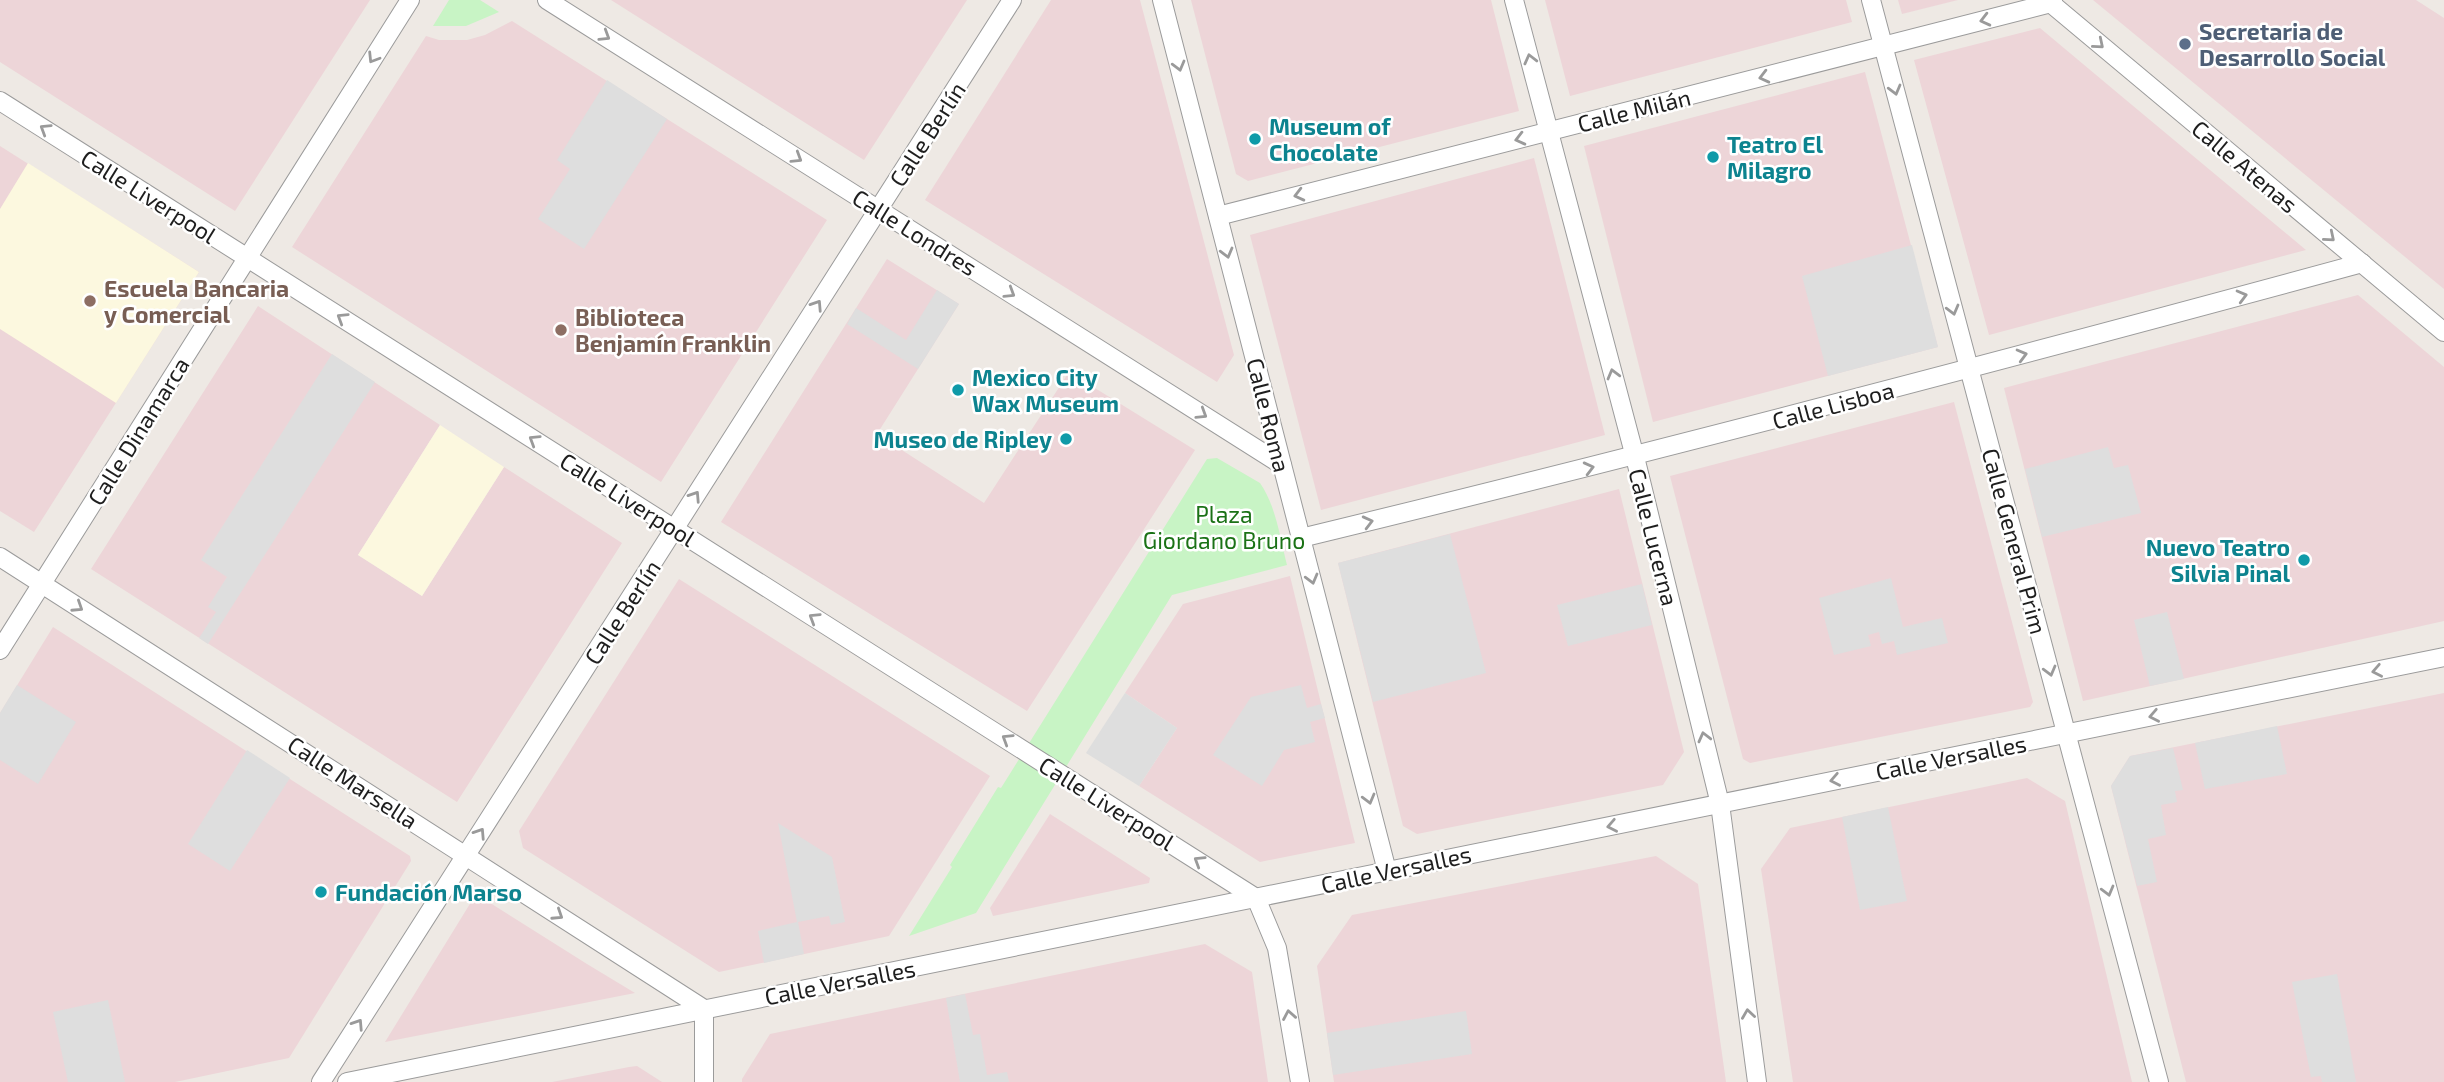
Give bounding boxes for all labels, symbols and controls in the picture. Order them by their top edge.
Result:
one-way arrow [1979,12,1991,26]
place label: Secretaria de Desarrollo Social [2199,17,2386,71]
one-way arrow [597,28,610,41]
one-way arrow [2091,36,2104,48]
marker: Secretaria de Desarrollo Social [2177,36,2193,52]
one-way arrow [369,50,382,63]
one-way arrow [1524,54,1538,66]
one-way arrow [1171,60,1185,72]
one-way arrow [1758,69,1770,83]
street label: Calle Berlín [883,77,971,191]
street label: Calle Milán [1575,82,1693,138]
one-way arrow [1887,83,1901,95]
place label: Museum of Chocolate [1269,112,1391,166]
street label: Calle Atenas [2187,114,2303,218]
one-way arrow [39,125,52,138]
place label: Teatro El Milagro [1727,130,1824,184]
marker: Museum of Chocolate [1247,131,1263,147]
one-way arrow [1514,131,1526,145]
street label: Calle Liverpool [76,143,222,249]
one-way arrow [790,149,803,162]
marker: Teatro El Milagro [1705,149,1721,165]
street label: Calle Londres [848,183,982,281]
one-way arrow [1294,187,1306,201]
one-way arrow [2322,228,2335,241]
one-way arrow [1219,247,1234,259]
place label: Escuela Bancaria y Comercial [104,274,289,328]
one-way arrow [1003,284,1016,297]
one-way arrow [2235,289,2247,304]
marker: Escuela Bancaria y Comercial [82,293,98,309]
one-way arrow [809,299,822,312]
place label: Biblioteca Benjamín Franklin [575,303,771,357]
one-way arrow [1945,303,1960,315]
one-way arrow [337,313,350,326]
marker: Biblioteca Benjamín Franklin [553,322,569,338]
one-way arrow [2016,349,2028,363]
street label: Calle Dinamarca [81,352,195,510]
street label: Calle Roma [1241,355,1297,475]
place label: Mexico City Wax Museum [972,363,1119,417]
one-way arrow [1606,368,1621,380]
street label: Calle Lisboa [1769,375,1897,435]
marker: Mexico City Wax Museum [950,382,966,398]
one-way arrow [1195,406,1208,419]
place label: Museo de Ripley [873,425,1052,453]
marker: Museo de Ripley [1058,431,1074,447]
one-way arrow [529,435,542,448]
street label: Calle General Prim [1977,445,2053,637]
street label: Calle Liverpool [555,446,701,552]
one-way arrow [1582,462,1594,476]
street label: Calle Lucerna [1623,465,1685,609]
one-way arrow [687,491,700,504]
park label: Plaza Giordano Bruno [1143,500,1305,554]
one-way arrow [1362,516,1374,530]
place label: Nuevo Teatro Silvia Pinal [2146,533,2290,587]
marker: Nuevo Teatro Silvia Pinal [2296,552,2312,568]
street label: Calle Berlín [578,555,666,669]
one-way arrow [1304,573,1318,585]
one-way arrow [70,598,83,611]
one-way arrow [809,613,822,626]
one-way arrow [2371,662,2383,677]
one-way arrow [2042,665,2056,677]
one-way arrow [2148,707,2160,722]
street label: Calle Versalles [1873,729,2029,785]
street label: Calle Marsella [283,730,423,834]
one-way arrow [1698,731,1712,743]
one-way arrow [1001,735,1014,748]
street label: Calle Liverpool [1034,750,1180,856]
one-way arrow [1829,772,1841,787]
one-way arrow [1361,793,1375,805]
one-way arrow [1606,817,1618,832]
one-way arrow [472,827,485,840]
street label: Calle Versalles [1318,839,1474,899]
one-way arrow [1193,857,1206,870]
place label: Fundación Marso [335,878,522,906]
marker: Fundación Marso [313,884,329,900]
one-way arrow [2100,885,2115,897]
one-way arrow [551,906,564,919]
street label: Calle Versalles [762,954,918,1010]
one-way arrow [1741,1008,1756,1020]
one-way arrow [1282,1009,1297,1021]
one-way arrow [350,1019,363,1032]

